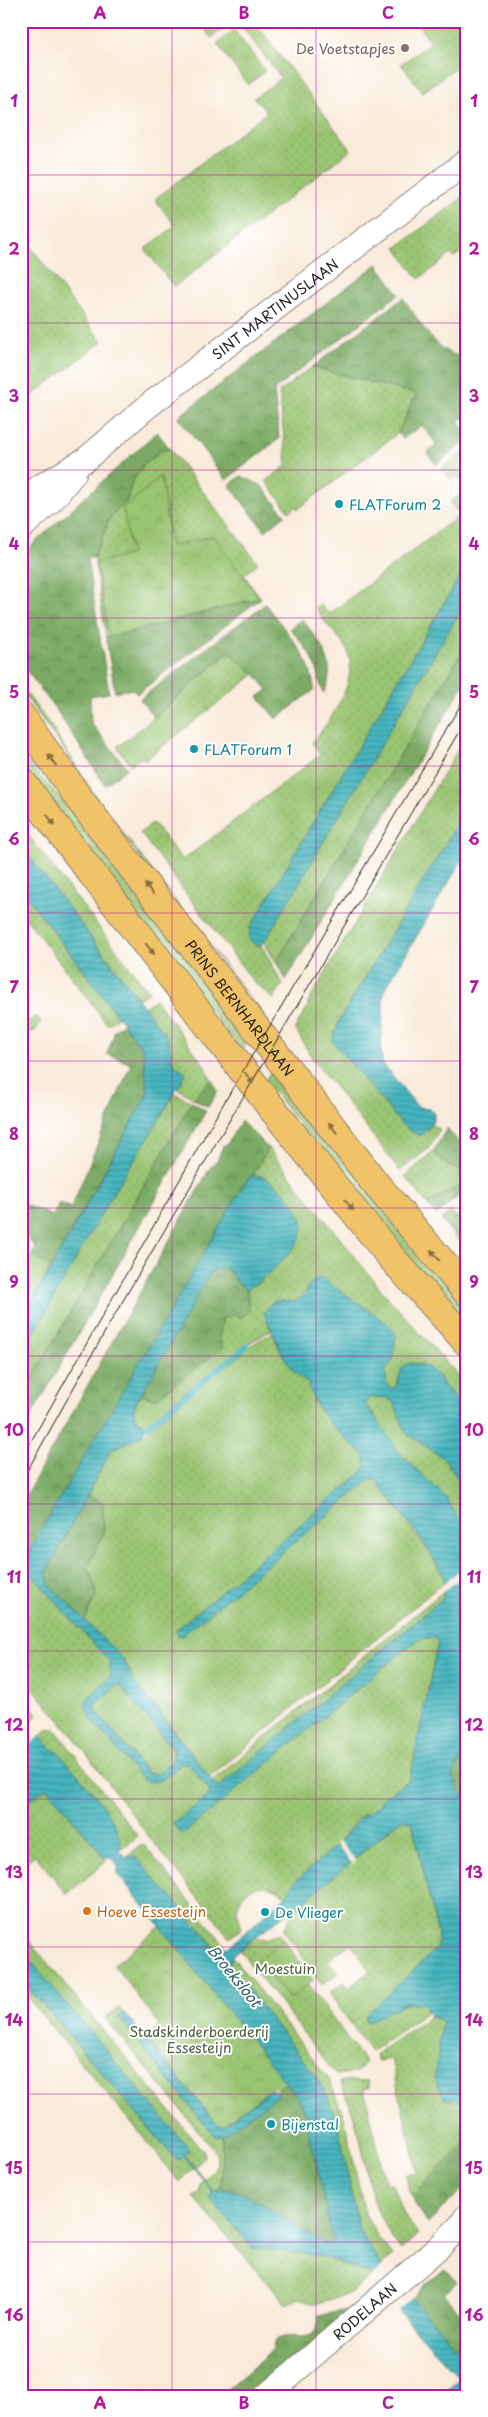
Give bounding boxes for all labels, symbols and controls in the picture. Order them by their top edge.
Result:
text: A [94,0,107,24]
text: B [239,0,250,24]
text: C [382,0,394,24]
place label: De Voetstapjes [296,38,395,59]
marker: De Voetstapjes [399,42,411,54]
text: 1 [10,88,18,112]
text: 1 [470,88,478,112]
text: 2 [8,236,20,260]
text: 2 [468,236,480,260]
street label: SINT MARTINUSLAAN [207,253,342,364]
text: 3 [9,383,19,407]
text: 3 [469,383,479,407]
place label: FLATForum 2 [349,494,442,515]
marker: FLATForum 2 [333,498,345,510]
text: 4 [9,531,20,555]
text: 4 [469,531,480,555]
text: 5 [9,679,19,703]
text: 5 [469,679,479,703]
place label: FLATForum 1 [204,739,292,760]
marker: FLATForum 1 [188,743,200,755]
one-way arrow [47,753,57,767]
one-way arrow [46,813,56,827]
text: 6 [8,826,20,850]
text: 6 [468,826,480,850]
one-way arrow [143,883,154,896]
street label: PRINS BERNHARDLAAN [181,935,300,1080]
one-way arrow [145,942,155,956]
text: 7 [9,974,19,998]
text: 7 [469,974,479,998]
one-way arrow [243,1071,254,1084]
text: 8 [9,1121,19,1145]
text: 8 [469,1121,479,1145]
one-way arrow [328,1122,339,1135]
one-way arrow [344,1198,355,1211]
one-way arrow [430,1249,441,1262]
text: 9 [9,1269,19,1293]
text: 9 [469,1269,479,1293]
text: 10 [4,1417,24,1441]
text: 10 [464,1417,484,1441]
text: 11 [7,1564,21,1588]
text: 11 [467,1564,481,1588]
text: 12 [5,1712,23,1736]
text: 12 [465,1712,483,1736]
text: 13 [5,1859,23,1883]
text: 13 [465,1859,483,1883]
place label: Hoeve Essesteijn [97,1901,206,1922]
place label: De Vlieger [275,1902,344,1923]
marker: Hoeve Essesteijn [81,1905,93,1917]
marker: De Vlieger [259,1906,271,1918]
water label: Broeksloot [202,1939,269,2013]
park label: Moestuin [255,1958,315,1979]
text: 14 [5,2007,23,2031]
text: 14 [465,2007,483,2031]
park label: Stadskinderboerderij Essesteijn [129,2021,269,2058]
place label: Bijenstal [281,2114,339,2135]
marker: Bijenstal [265,2118,277,2130]
text: 15 [5,2155,23,2179]
text: 15 [465,2155,483,2179]
street label: RODELAAN [328,2278,401,2345]
text: 16 [5,2302,23,2326]
text: 16 [465,2302,483,2326]
text: A [94,2390,107,2414]
text: B [239,2390,250,2414]
text: C [382,2390,394,2414]

